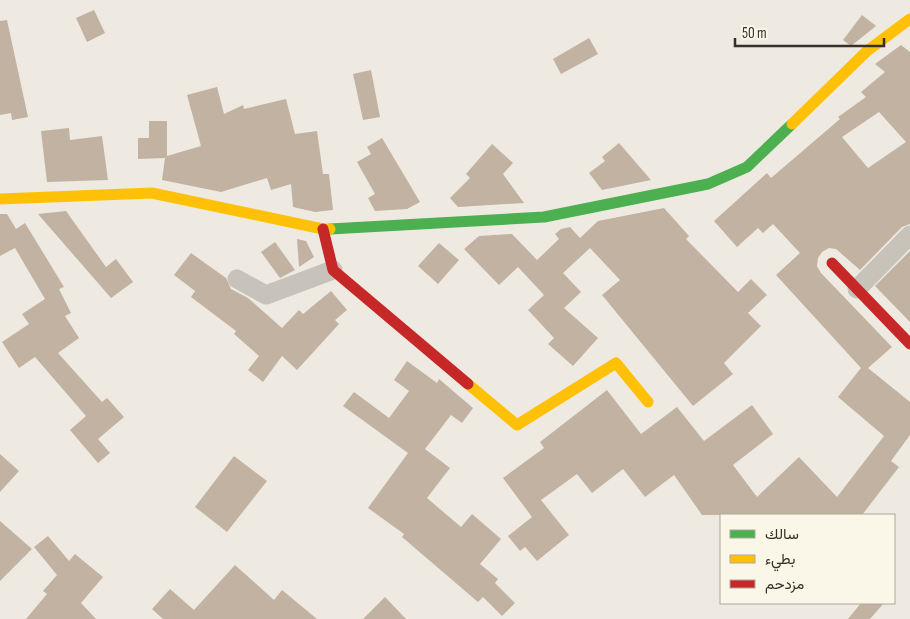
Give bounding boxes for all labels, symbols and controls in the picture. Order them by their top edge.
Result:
scale bar [735,15,884,47]
text: 50 m [742,24,767,43]
legend [720,514,895,604]
text: سالك [765,525,799,544]
text: بطيء [765,550,795,572]
text: مزدحم [765,575,804,594]

